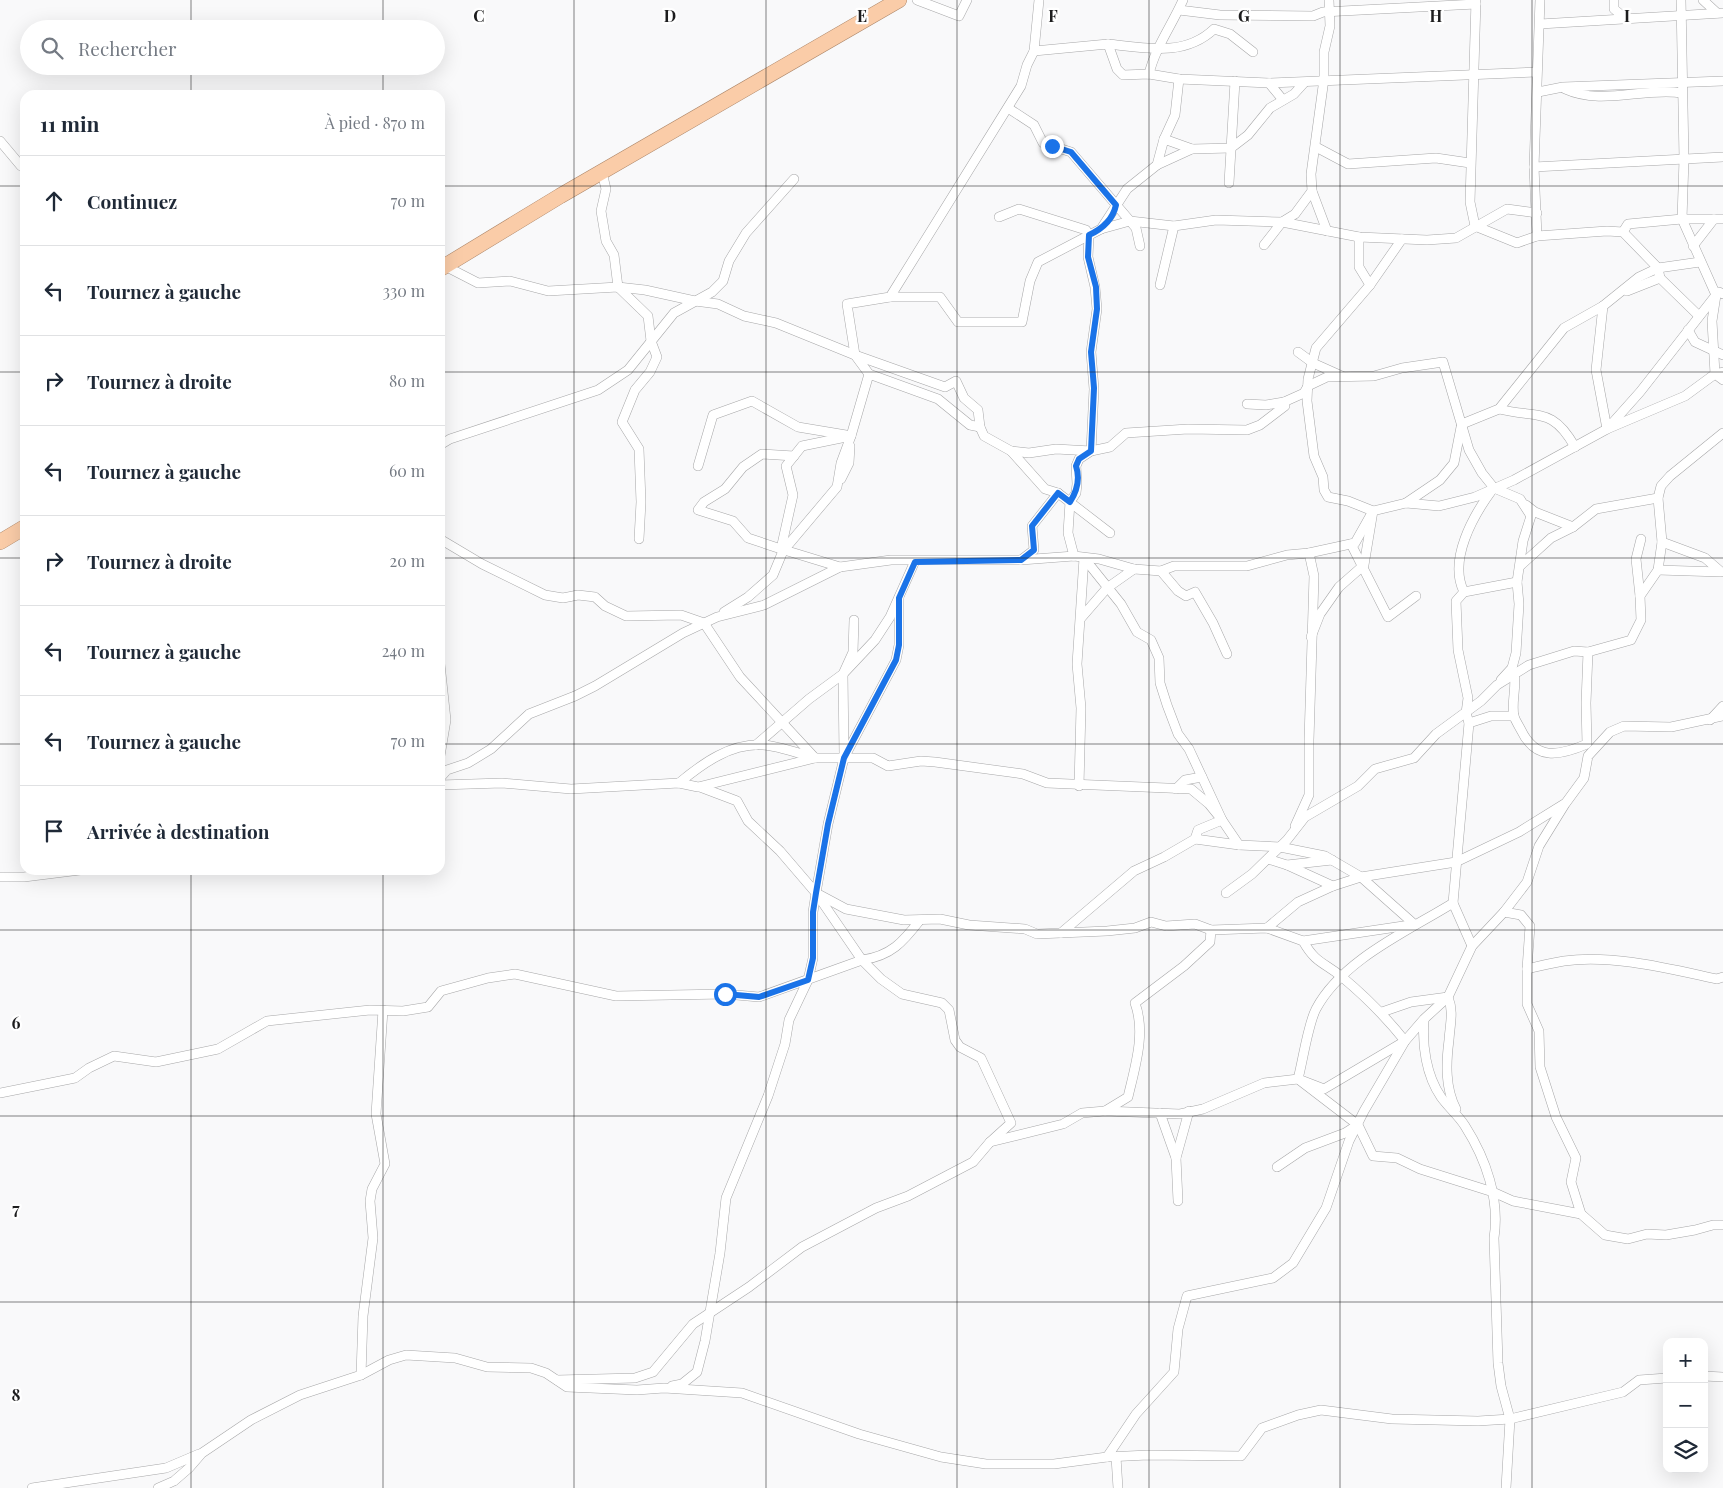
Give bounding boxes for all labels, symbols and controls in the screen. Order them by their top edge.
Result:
text: C [473,5,485,26]
text: D [664,5,676,26]
text: E [857,5,867,26]
text: F [1048,5,1058,26]
text: G [1238,5,1250,26]
text: H [1430,5,1443,26]
text: I [1624,5,1630,26]
search box [20,20,445,75]
icon: search [38,34,66,62]
text: Rechercher [78,35,177,61]
text: 11 min [40,109,100,137]
text: À pied · 870 m [325,112,425,133]
route end [1041,135,1064,158]
icon: ahead [40,187,68,215]
text: Continuez [87,188,177,214]
text: 70 m [391,190,425,211]
icon: left [40,277,68,305]
text: Tournez à gauche [87,278,241,304]
text: 330 m [383,280,425,301]
icon: right [40,367,68,395]
text: Tournez à droite [87,368,232,394]
text: 80 m [389,370,425,391]
icon: left [40,457,68,485]
text: Tournez à gauche [87,458,241,484]
text: 60 m [389,460,425,481]
icon: right [40,547,68,575]
text: Tournez à droite [87,548,232,574]
text: 20 m [390,550,425,571]
icon: left [40,637,68,665]
text: Tournez à gauche [87,638,241,664]
text: 240 m [382,640,425,661]
icon: left [40,727,68,755]
text: Tournez à gauche [87,728,241,754]
text: 70 m [391,730,425,751]
icon: arrive [40,817,68,845]
text: Arrivée à destination [87,818,269,844]
route start [714,983,737,1006]
text: 6 [12,1012,21,1033]
text: 7 [12,1198,20,1219]
map controls [1663,1338,1708,1473]
button: + [1663,1338,1708,1383]
button: − [1663,1383,1708,1428]
text: 8 [12,1384,21,1405]
button: layers [1663,1428,1708,1473]

